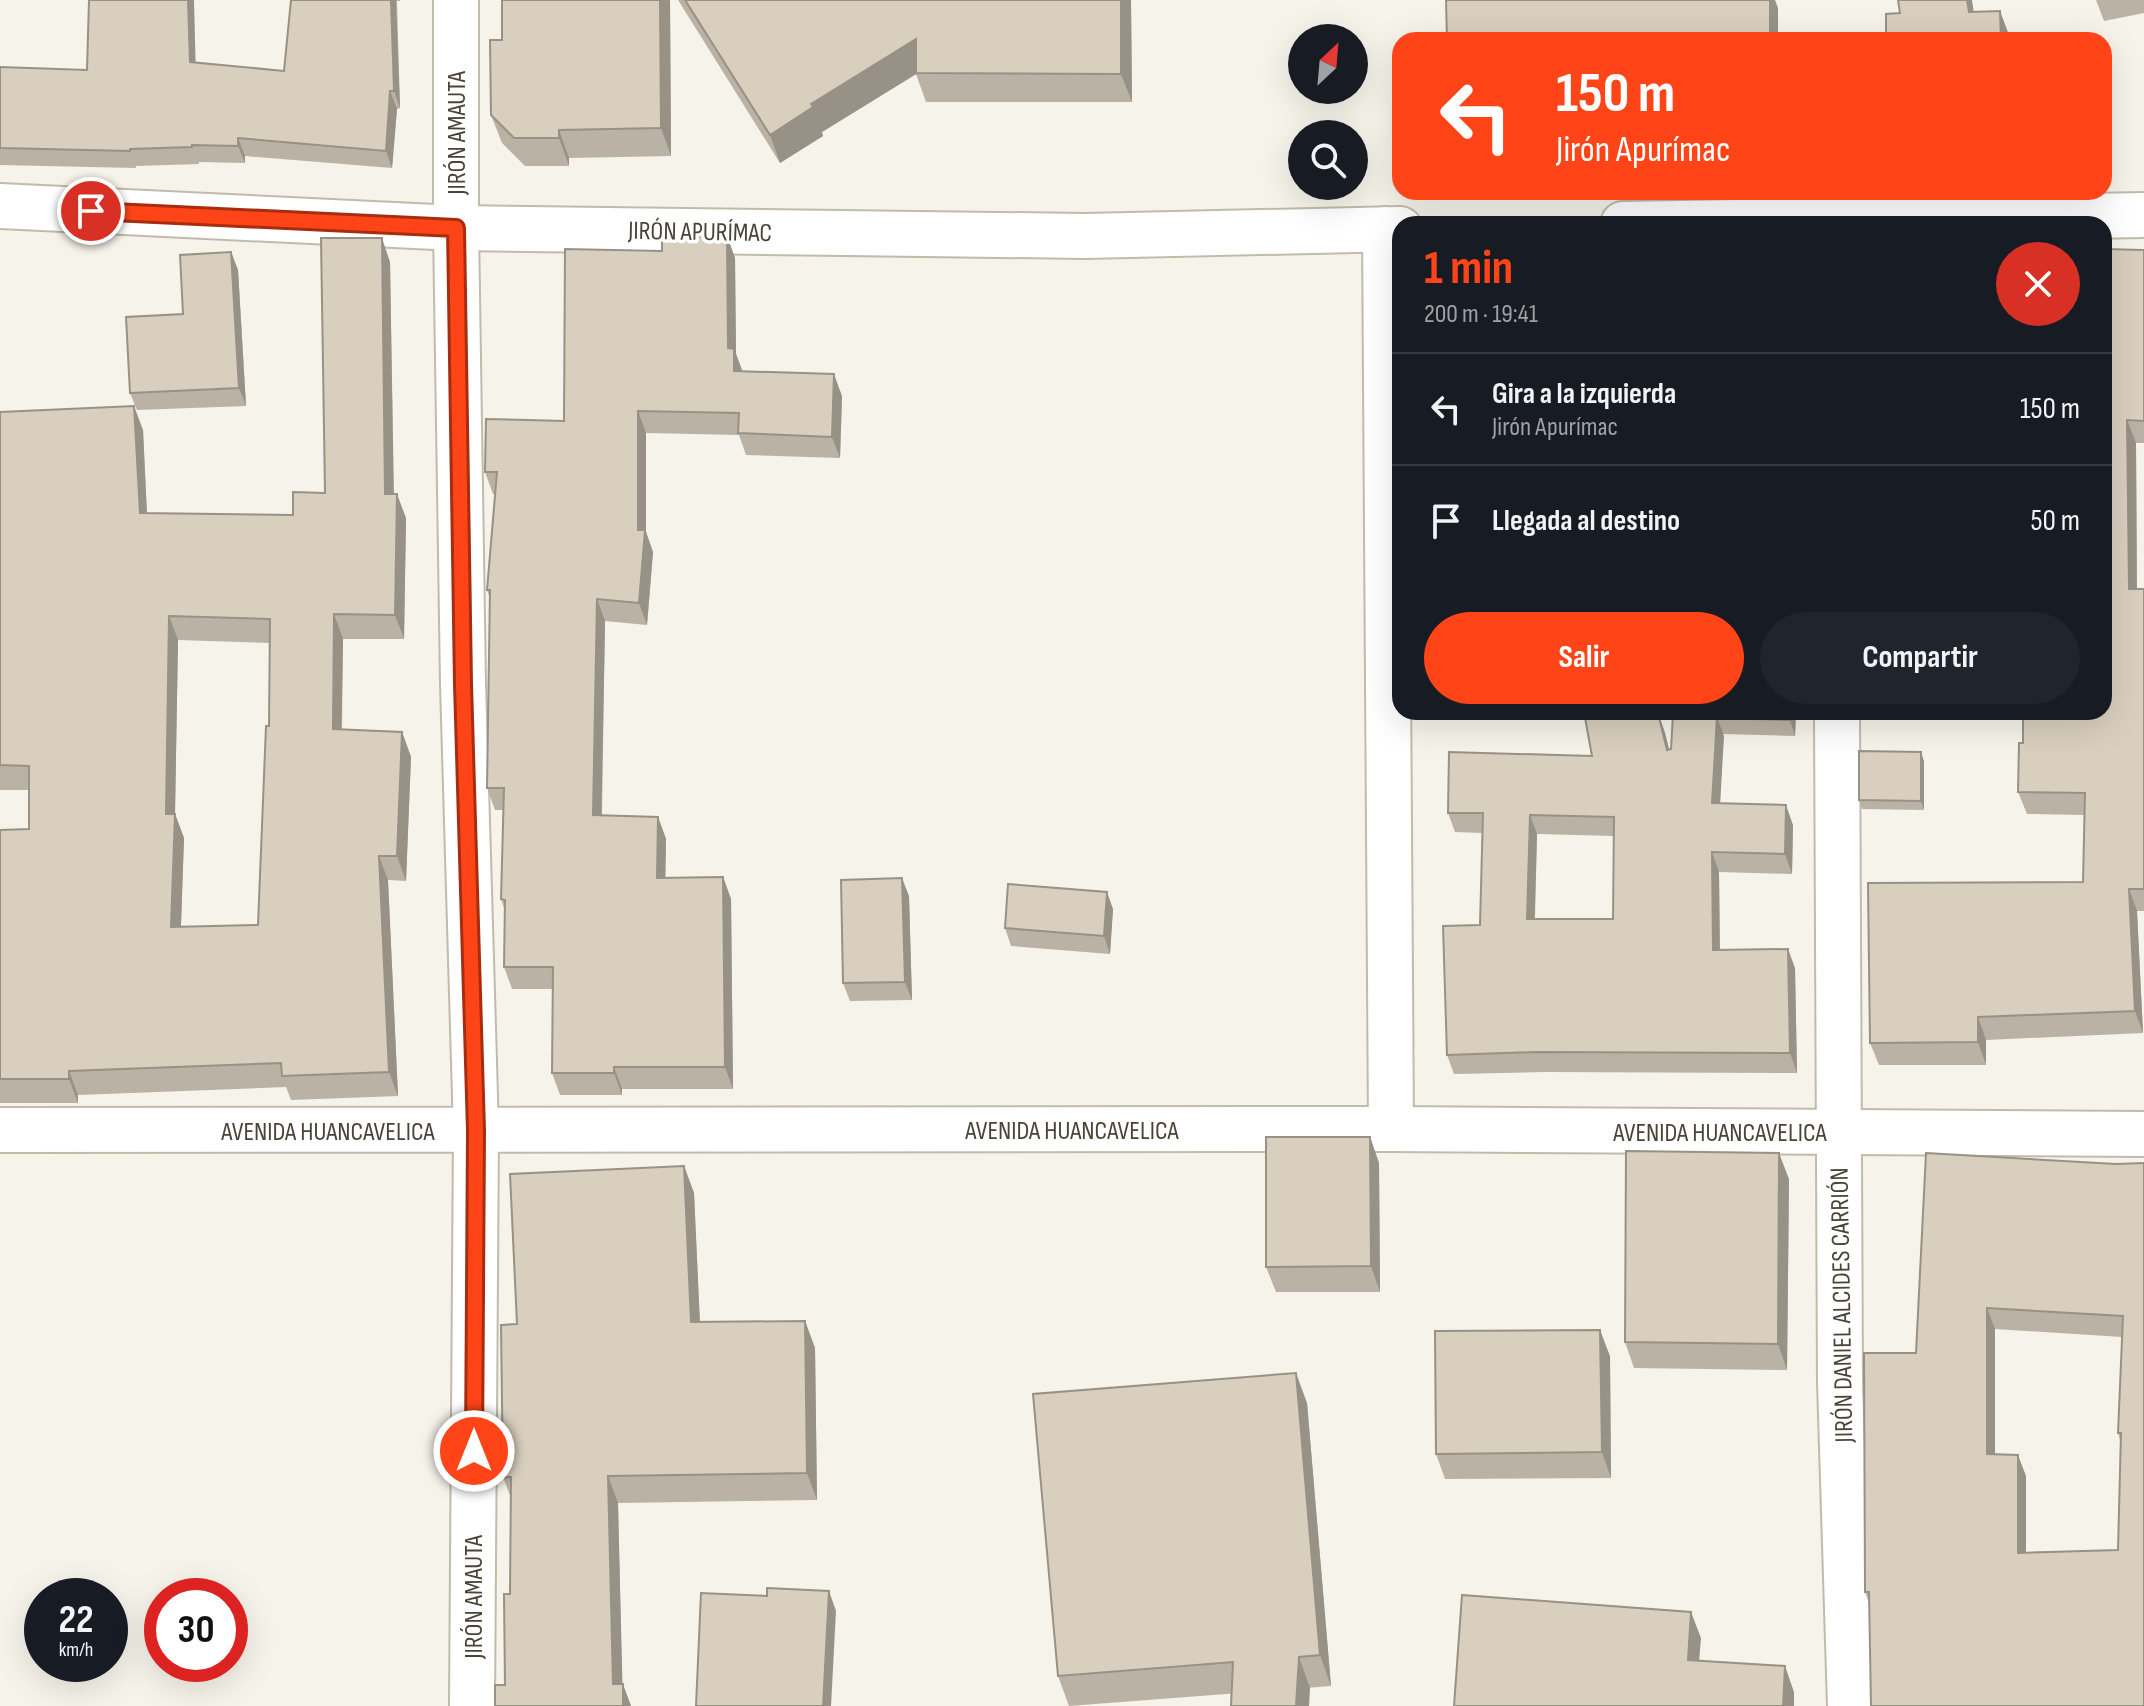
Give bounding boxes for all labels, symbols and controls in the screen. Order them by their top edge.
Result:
north arrow [1288,24,1368,104]
map controls [1288,24,1368,200]
text: 150 m [1556,61,1675,128]
icon: left [1424,64,1528,168]
street label: JIRÓN AMAUTA [442,70,473,196]
button: search [1288,120,1368,200]
text: Jirón Apurímac [1556,129,1730,172]
pin [57,177,125,245]
icon: arrive [69,189,113,233]
street label: JIRÓN APURÍMAC [627,216,772,249]
text: 1 min [1424,240,1513,297]
button: close [1996,242,2080,326]
text: 200 m · 19:41 [1424,299,1538,330]
text: Gira a la izquierda [1492,376,1676,412]
icon: left [1424,387,1468,431]
text: 150 m [2020,391,2080,427]
text: Jirón Apurímac [1492,412,1618,443]
icon: arrive [1424,499,1468,543]
text: Llegada al destino [1492,503,1680,539]
text: 50 m [2031,503,2080,539]
button: Salir [1424,612,1744,704]
button: Compartir [1760,612,2080,704]
street label: AVENIDA HUANCAVELICA [964,1116,1180,1147]
street label: AVENIDA HUANCAVELICA [220,1117,436,1148]
street label: AVENIDA HUANCAVELICA [1612,1118,1828,1149]
street label: JIRÓN DANIEL ALCIDES CARRIÓN [1825,1167,1860,1444]
position arrow [432,1409,516,1493]
street label: JIRÓN AMAUTA [459,1534,490,1660]
speed limit sign: 30 [144,1578,248,1682]
text: 22 [58,1596,94,1644]
text: km/h [59,1638,93,1662]

